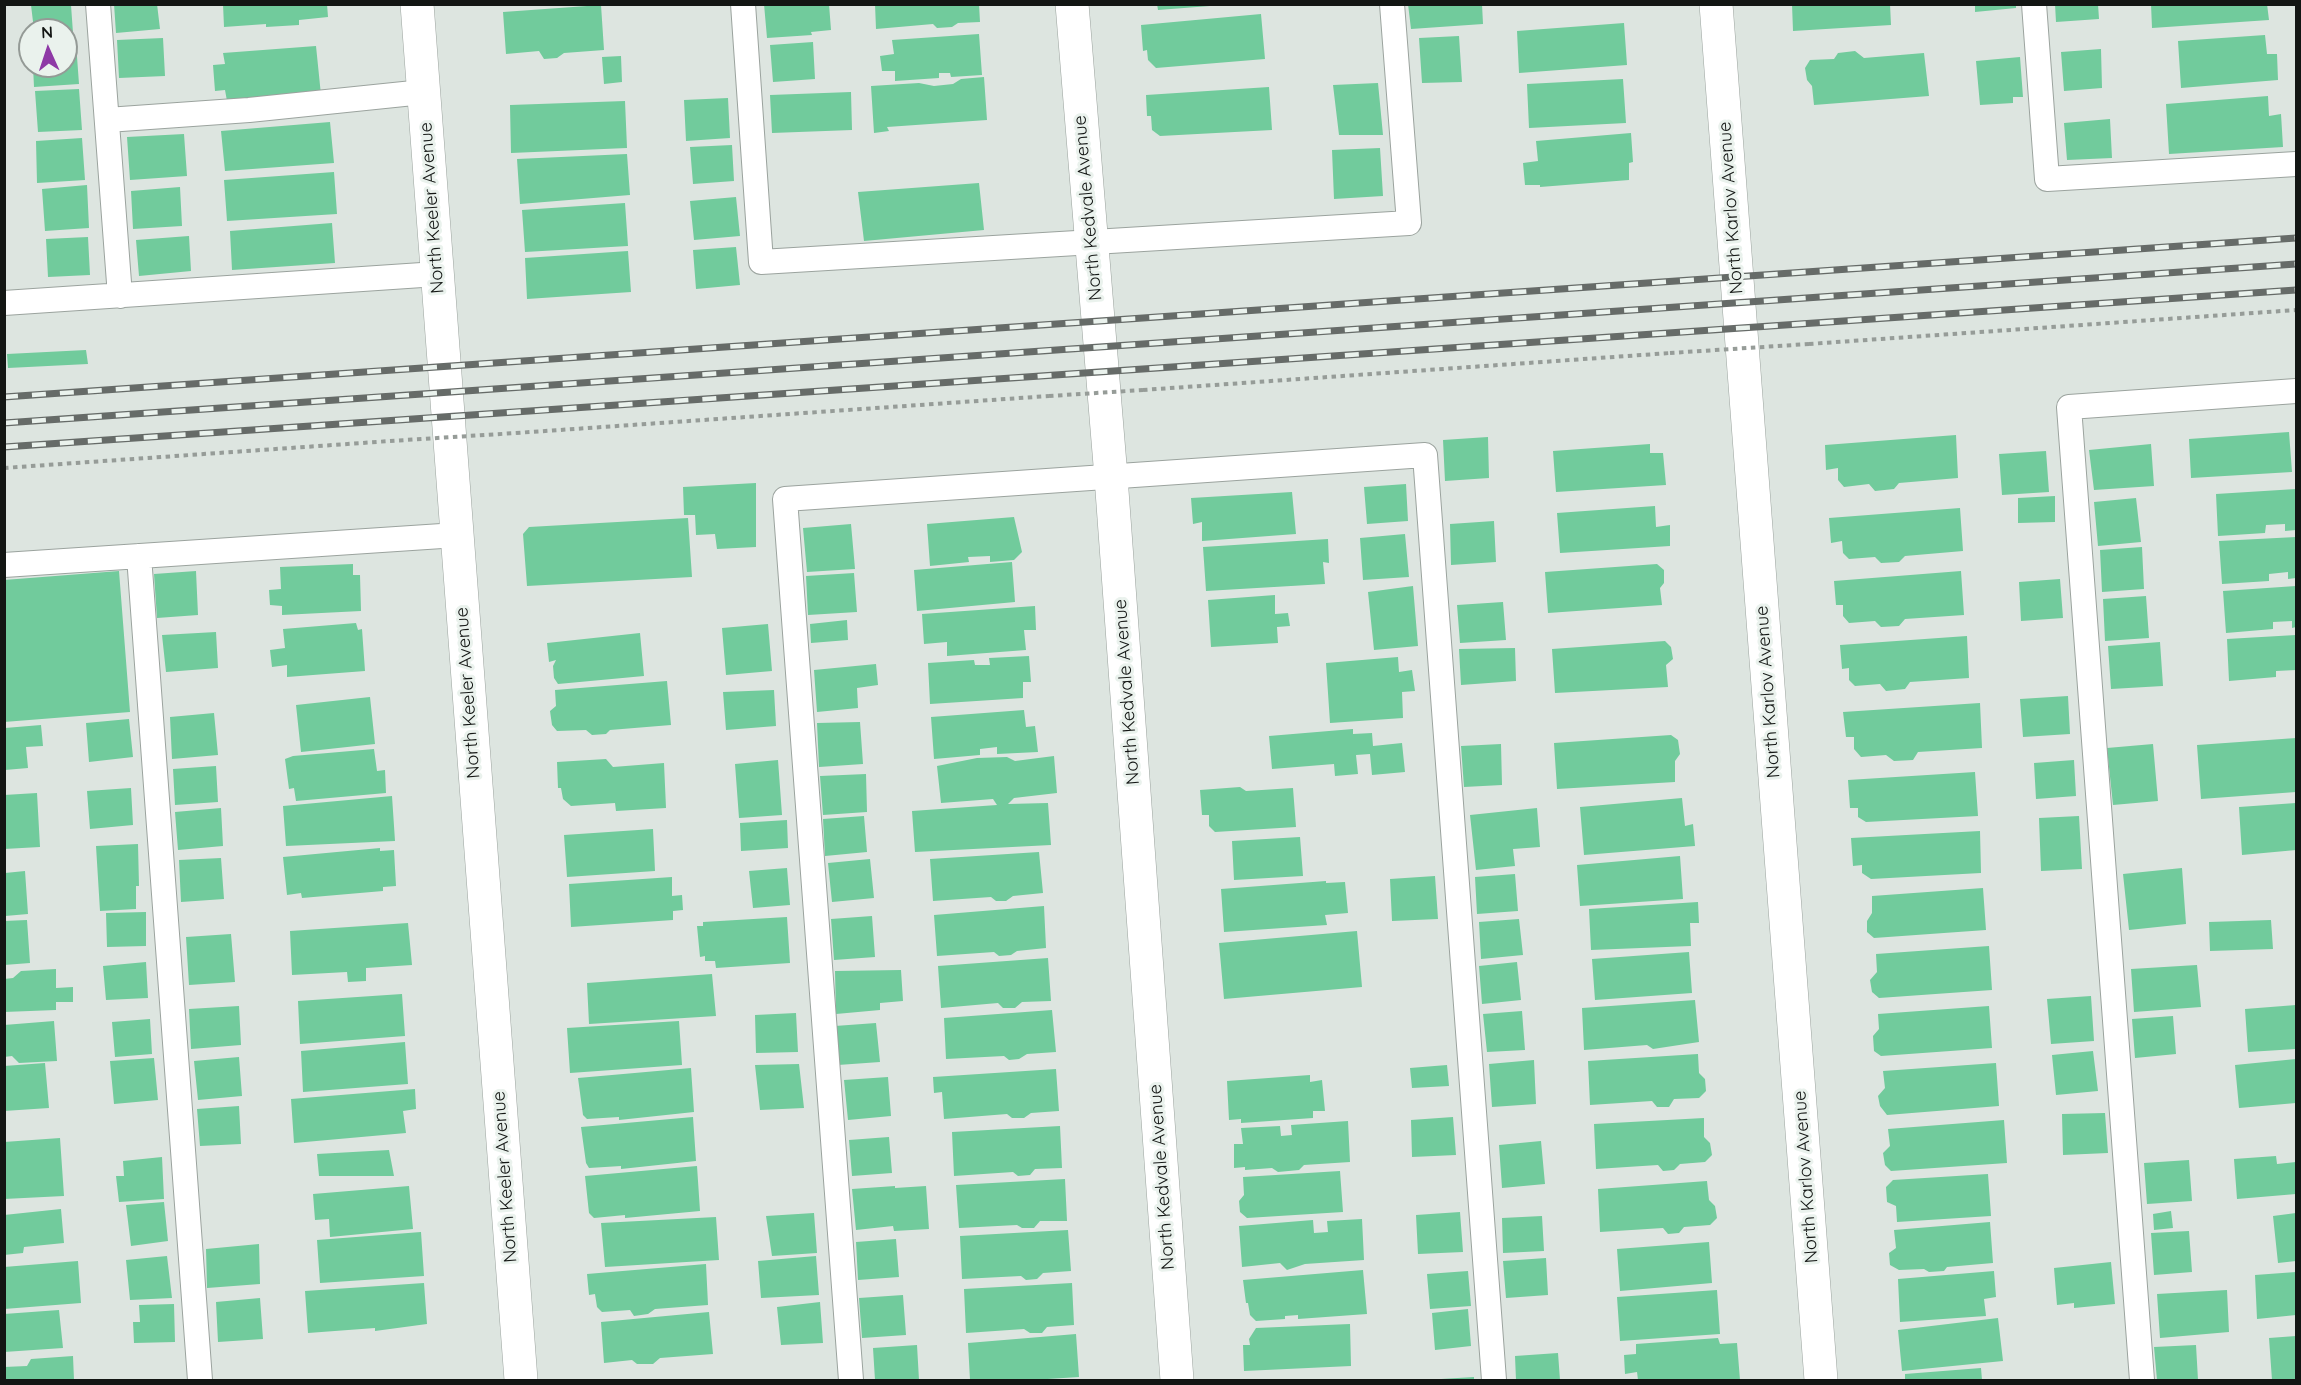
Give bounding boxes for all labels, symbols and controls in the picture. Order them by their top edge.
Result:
north arrow [18,18,78,78]
text: N [41,22,54,42]
street label: North Kedvale Avenue [1069,114,1107,302]
street label: North Karlov Avenue [1714,121,1748,295]
street label: North Keeler Avenue [415,122,449,294]
street label: North Kedvale Avenue [1110,598,1144,786]
street label: North Karlov Avenue [1751,605,1785,779]
street label: North Keeler Avenue [451,607,485,779]
street label: North Kedvale Avenue [1145,1083,1179,1271]
street label: North Karlov Avenue [1789,1090,1823,1264]
street label: North Keeler Avenue [488,1091,522,1263]

